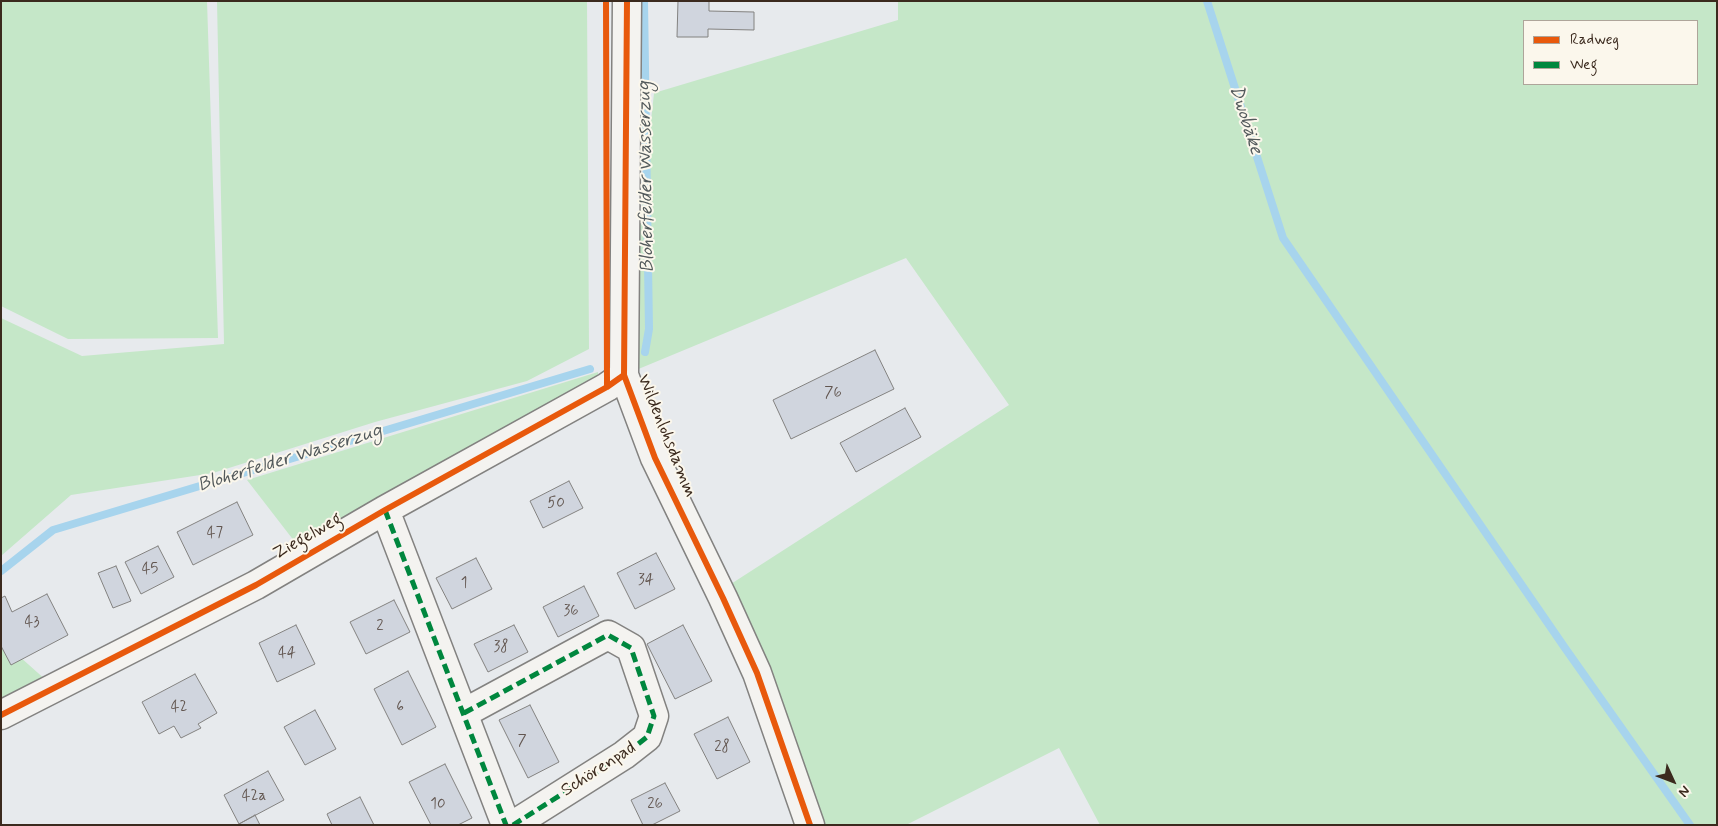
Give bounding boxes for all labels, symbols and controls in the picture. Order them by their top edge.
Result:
legend [1523,20,1698,85]
text: Radweg [1570,30,1619,50]
text: Weg [1570,55,1597,75]
water label: Bloherfelder Wasserzug [634,81,660,273]
water label: Dwobäke [1223,82,1267,158]
street label: Wildenlohsdamm [632,371,700,501]
house number: 76 [824,385,842,403]
water label: Bloherfelder Wasserzug [195,420,385,498]
house number: 50 [547,495,565,513]
street label: Ziegelweg [270,509,346,565]
house number: 47 [207,525,223,543]
house number: 45 [142,561,158,579]
house number: 34 [638,572,654,590]
house number: 1 [461,575,467,593]
house number: 36 [563,603,579,621]
house number: 43 [24,614,40,632]
house number: 2 [376,618,384,636]
house number: 38 [494,639,508,657]
house number: 44 [278,645,296,663]
house number: 42 [171,699,187,717]
house number: 6 [396,699,404,717]
house number: 7 [517,733,527,751]
street label: Schörenpad [558,738,640,802]
house number: 28 [714,739,730,757]
north arrow [1648,756,1698,806]
text: N [1674,782,1694,801]
house number: 42a [242,788,266,806]
house number: 10 [430,796,446,814]
house number: 26 [647,796,663,814]

